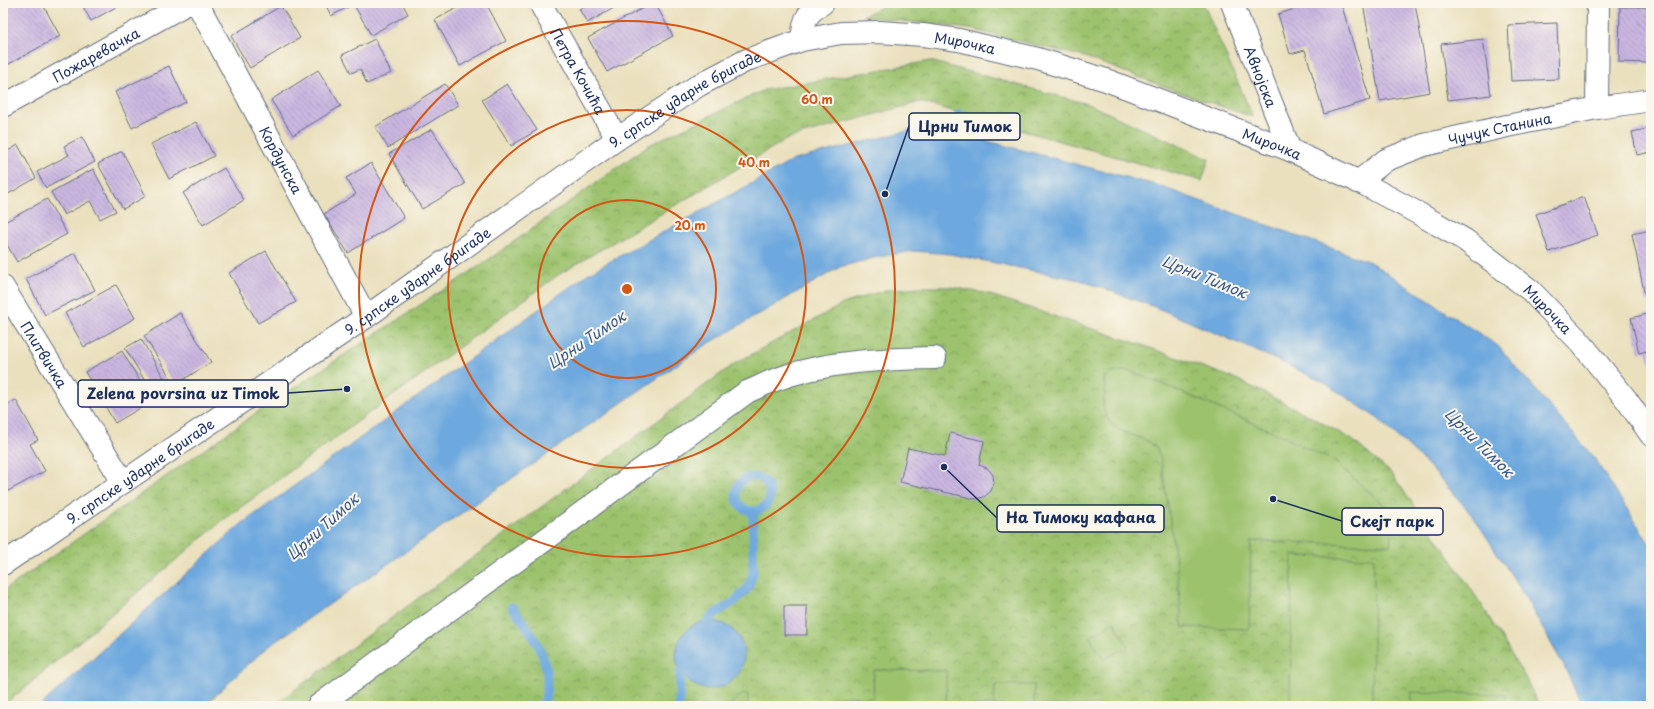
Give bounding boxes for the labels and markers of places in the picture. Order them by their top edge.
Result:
callout: Црни Тимок [909,113,1020,140]
centre of rings [620,282,634,296]
callout: Zelena povrsina uz Timok [78,380,288,407]
callout: На Тимоку кафана [997,505,1164,532]
callout: Скејт парк [1342,508,1443,535]

